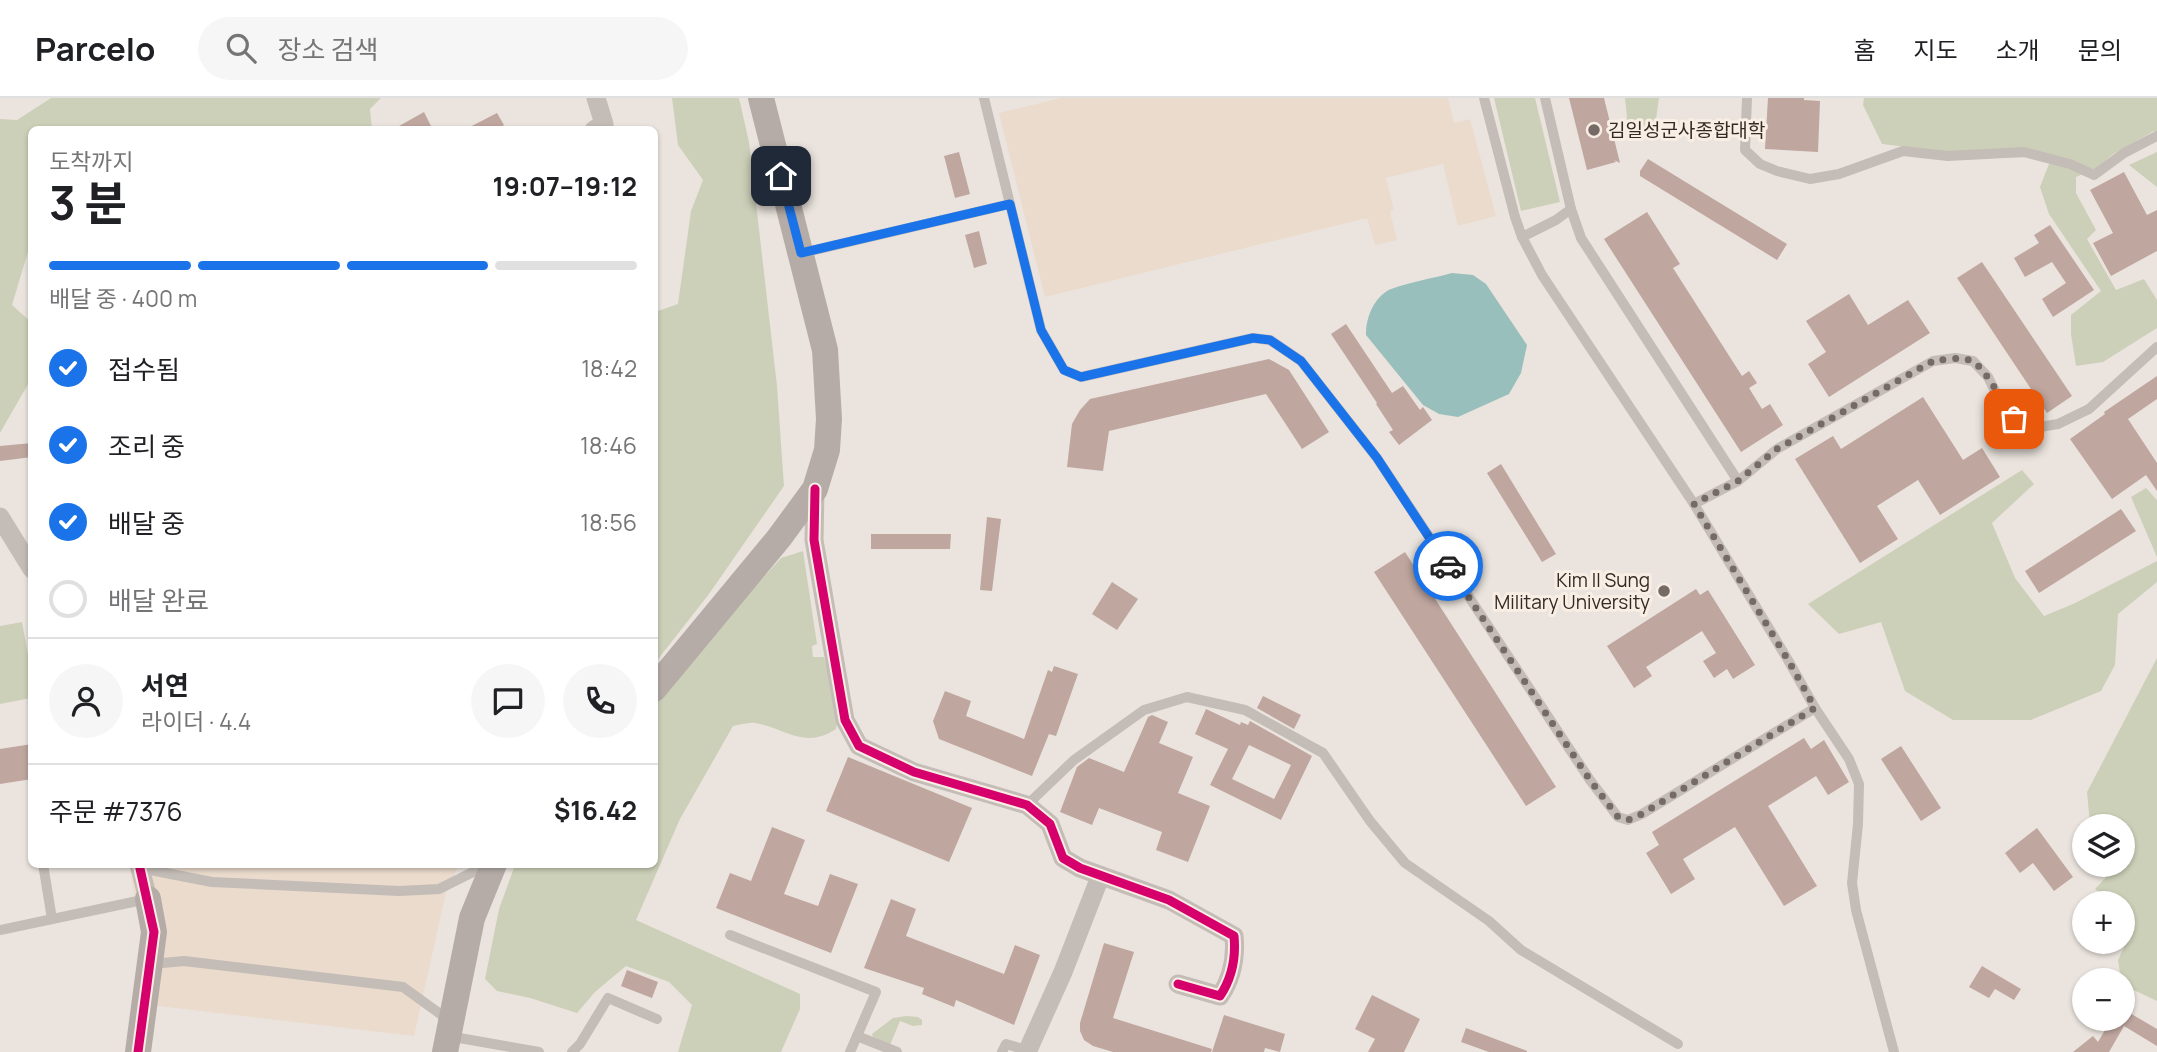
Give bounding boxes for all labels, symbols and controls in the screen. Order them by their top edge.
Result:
search box [198,17,688,80]
text: Parcelo [35,26,156,71]
icon: search [222,29,260,67]
text: 장소 검색 [278,31,378,67]
text: 홈 [1853,33,1875,66]
text: 지도 [1913,33,1958,66]
text: 소개 [1996,33,2040,66]
text: 문의 [2078,33,2122,66]
place label: 김일성군사종합대학 [1608,117,1766,143]
marker: 김일성군사종합대학 [1586,122,1602,138]
text: 도착까지 [49,145,134,177]
pin [751,146,811,206]
icon: home [762,157,800,195]
text: 19:07–19:12 [492,168,637,204]
text: 3 분 [49,171,127,234]
text: 배달 중 · 400 m [49,282,197,314]
icon: check [49,349,87,387]
text: 접수됨 [108,351,180,387]
text: 18:42 [581,352,637,384]
pin [1984,389,2044,449]
icon: bag [1995,400,2033,438]
icon: check [49,426,87,464]
text: 조리 중 [108,428,185,464]
text: 18:46 [580,429,637,461]
icon: check [49,503,87,541]
text: 배달 중 [108,505,185,541]
text: 18:56 [580,506,637,538]
courier [1413,531,1483,601]
icon: car [1429,547,1467,585]
place label: Kim Il Sung Military University [1494,567,1650,615]
text: 배달 완료 [108,582,209,618]
marker: Kim Il Sung Military University [1656,583,1672,599]
button: person [49,664,123,738]
button: chat [471,664,545,738]
button: phone [563,664,637,738]
text: 서연 [141,667,189,703]
text: 라이더 · 4.4 [141,705,251,737]
text: $16.42 [554,792,637,828]
text: 주문 #7376 [49,793,183,829]
map controls [2072,814,2135,1031]
button: layers [2072,814,2135,877]
button: + [2072,891,2135,954]
button: − [2072,968,2135,1031]

